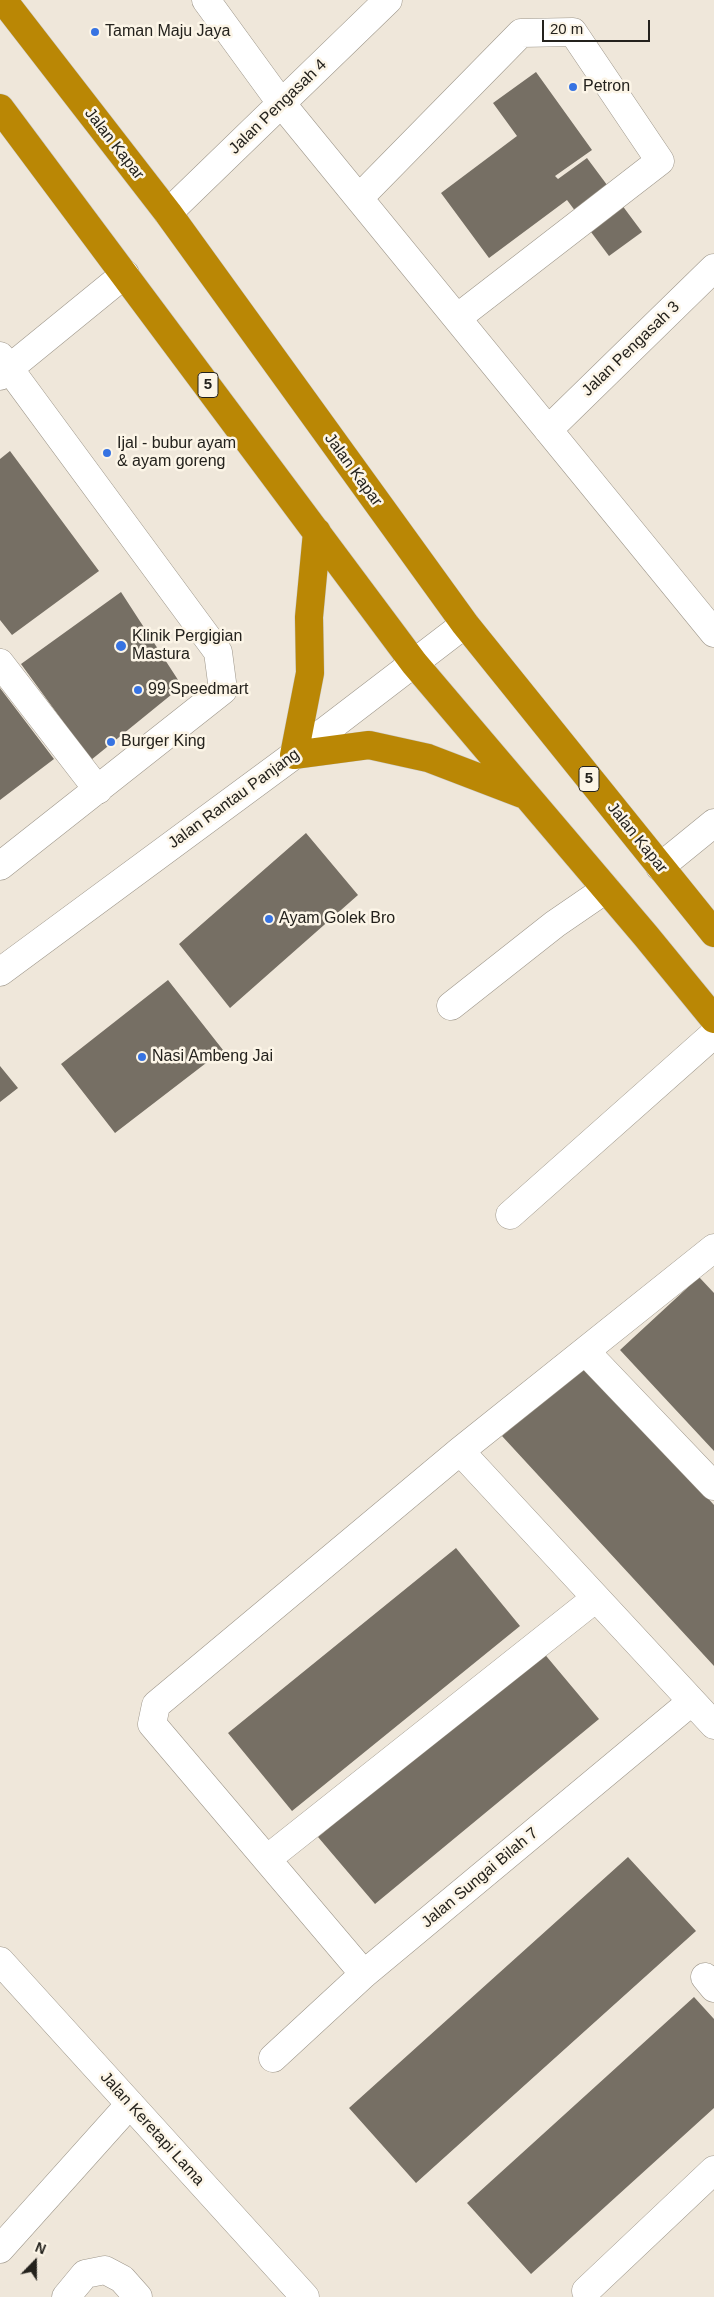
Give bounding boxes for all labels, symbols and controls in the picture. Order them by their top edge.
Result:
scale bar [544,10,652,42]
text: 20 m [550,20,583,37]
place label: Taman Maju Jaya [105,22,230,42]
marker: Taman Maju Jaya [89,26,101,38]
street label: Jalan Pengasah 4 [225,56,331,158]
place label: Petron [583,77,630,97]
marker: Petron [567,81,579,93]
street label: Jalan Kapar [80,104,148,184]
street label: Jalan Pengasah 3 [578,298,684,400]
road number: 5 [198,372,218,398]
street label: Jalan Kapar [320,430,386,510]
place label: Ijal - bubur ayam & ayam goreng [117,434,236,472]
marker: Ijal - bubur ayam & ayam goreng [101,447,113,459]
place label: Klinik Pergigian Mastura [132,627,242,665]
marker: Klinik Pergigian Mastura [114,639,128,653]
place label: 99 Speedmart [148,680,249,700]
marker: 99 Speedmart [132,684,144,696]
place label: Burger King [121,732,205,752]
marker: Burger King [105,736,117,748]
street label: Jalan Rantau Panjang [165,745,303,853]
road number: 5 [579,766,599,792]
street label: Jalan Kapar [603,799,671,877]
place label: Ayam Golek Bro [279,909,395,929]
marker: Ayam Golek Bro [263,913,275,925]
place label: Nasi Ambeng Jai [152,1047,273,1067]
marker: Nasi Ambeng Jai [136,1051,148,1063]
street label: Jalan Sungai Bilah 7 [418,1824,542,1932]
street label: Jalan Keretapi Lama [96,2068,208,2190]
north arrow [10,2237,60,2287]
text: N [33,2239,48,2257]

